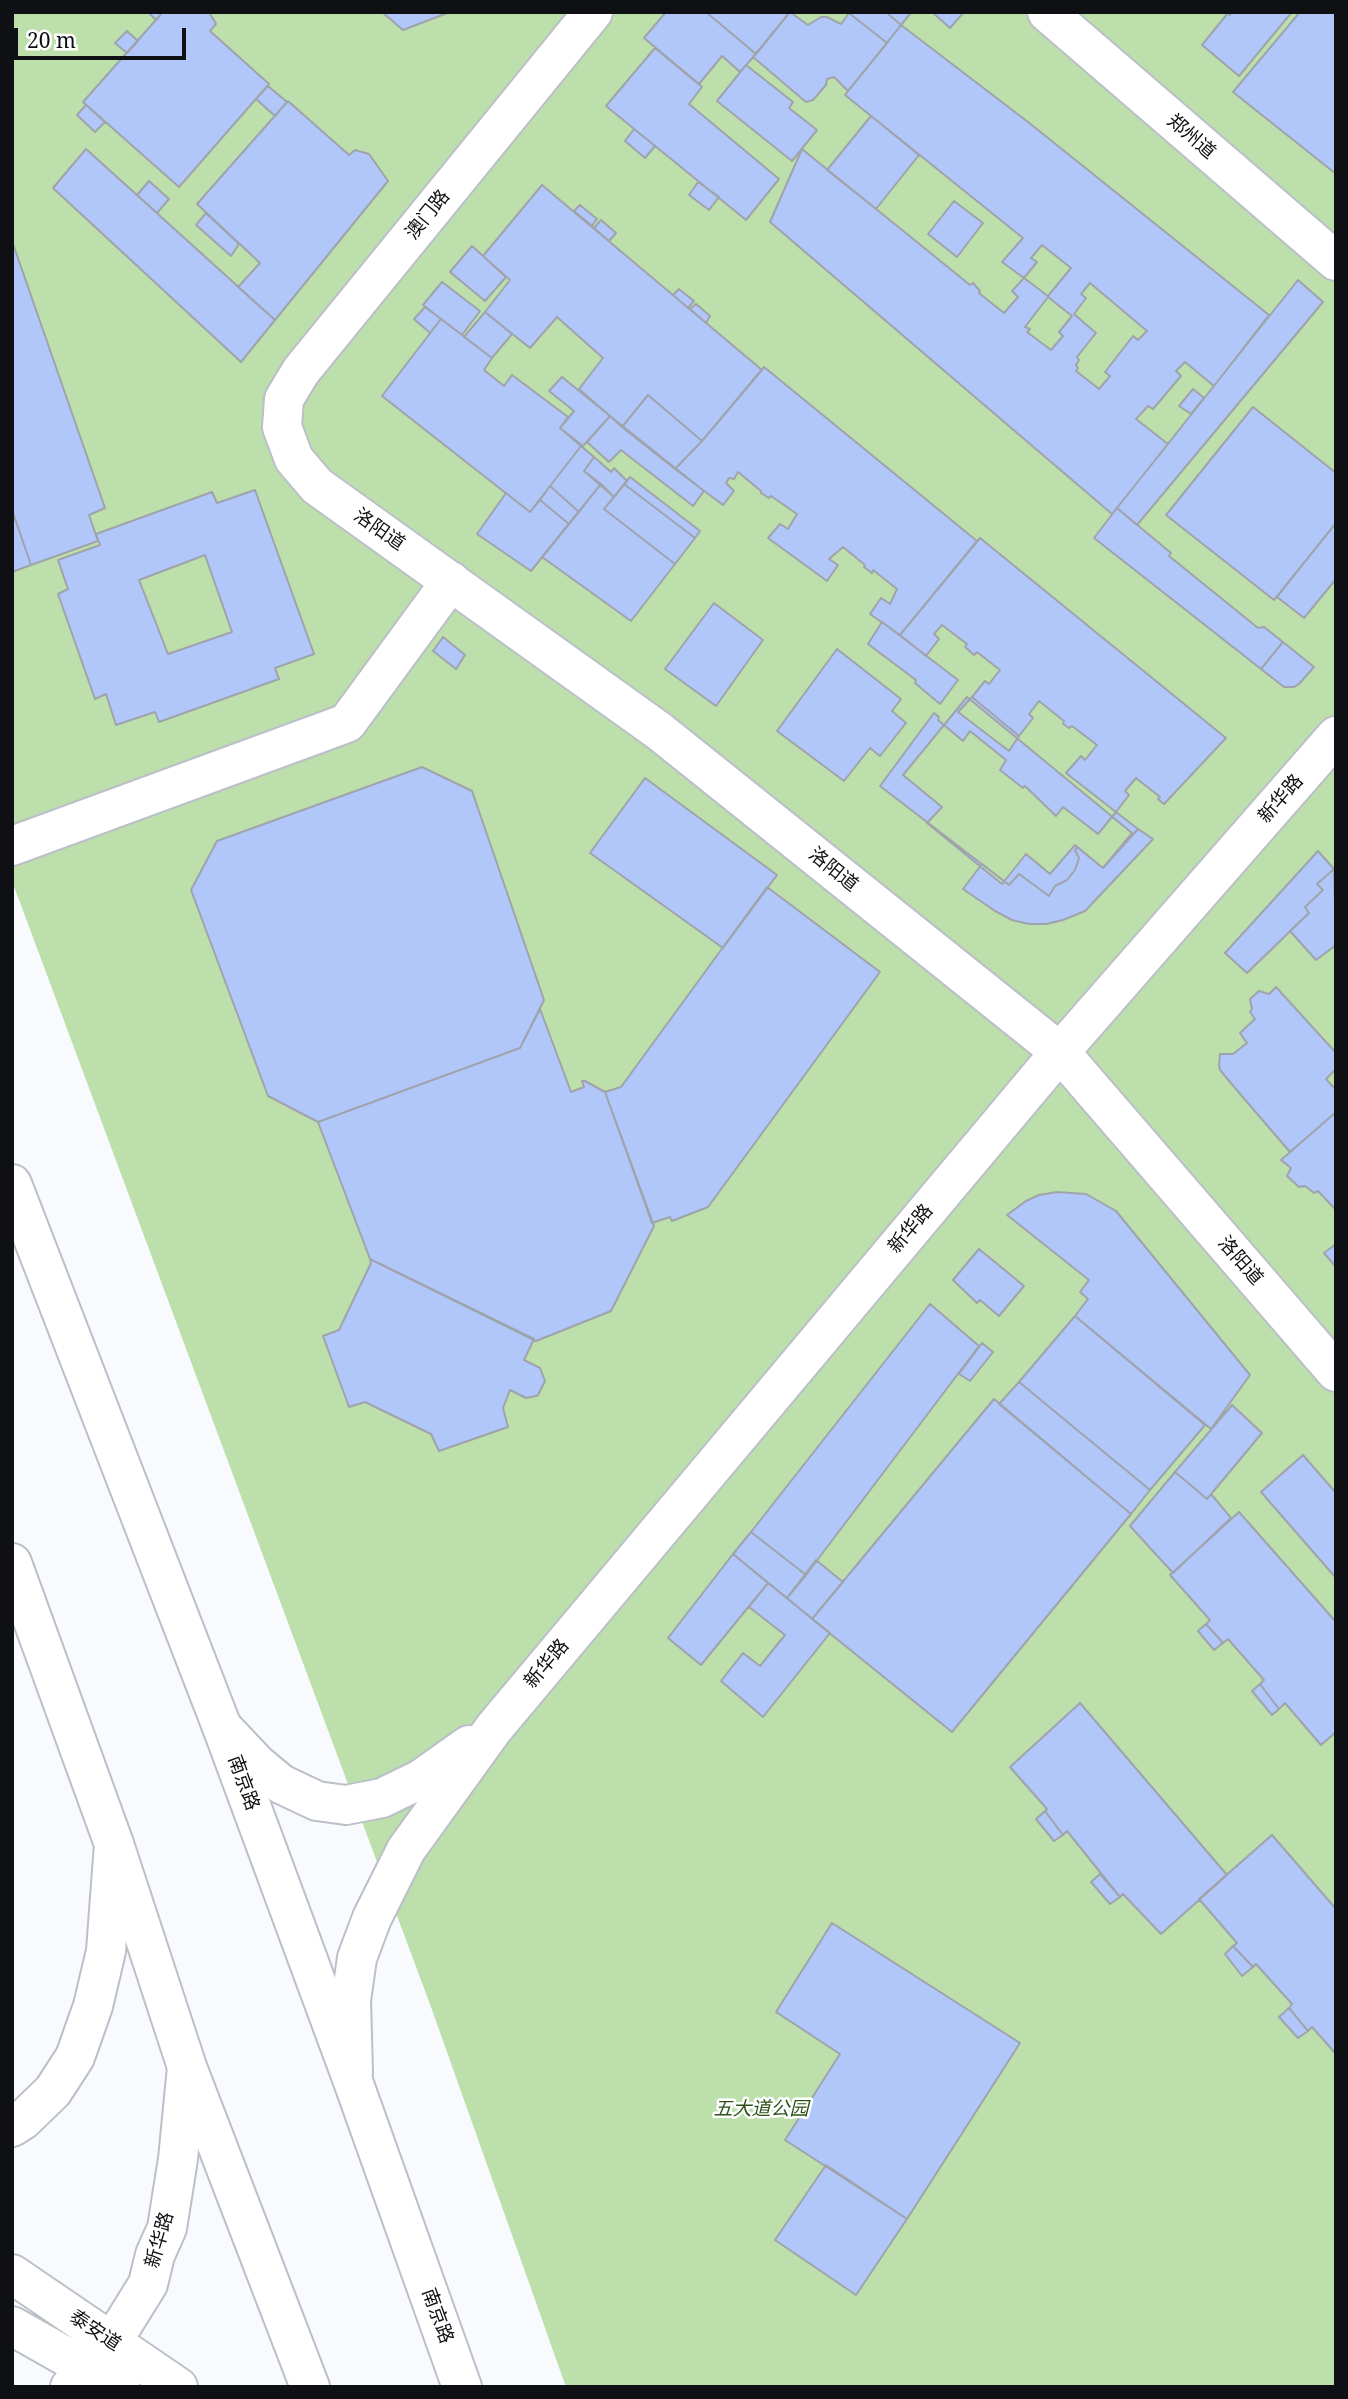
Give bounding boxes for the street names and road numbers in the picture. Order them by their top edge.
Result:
street label: 郑州道 [1162,110,1220,164]
street label: 澳门路 [401,186,455,244]
street label: 洛阳道 [349,504,409,556]
street label: 新华路 [1254,770,1308,828]
street label: 洛阳道 [804,843,862,897]
street label: 新华路 [884,1200,938,1258]
street label: 洛阳道 [1213,1232,1267,1290]
street label: 新华路 [520,1635,574,1693]
street label: 南京路 [223,1752,263,1814]
street label: 新华路 [141,2209,179,2271]
street label: 南京路 [417,2285,457,2347]
street label: 泰安道 [65,2306,125,2356]

